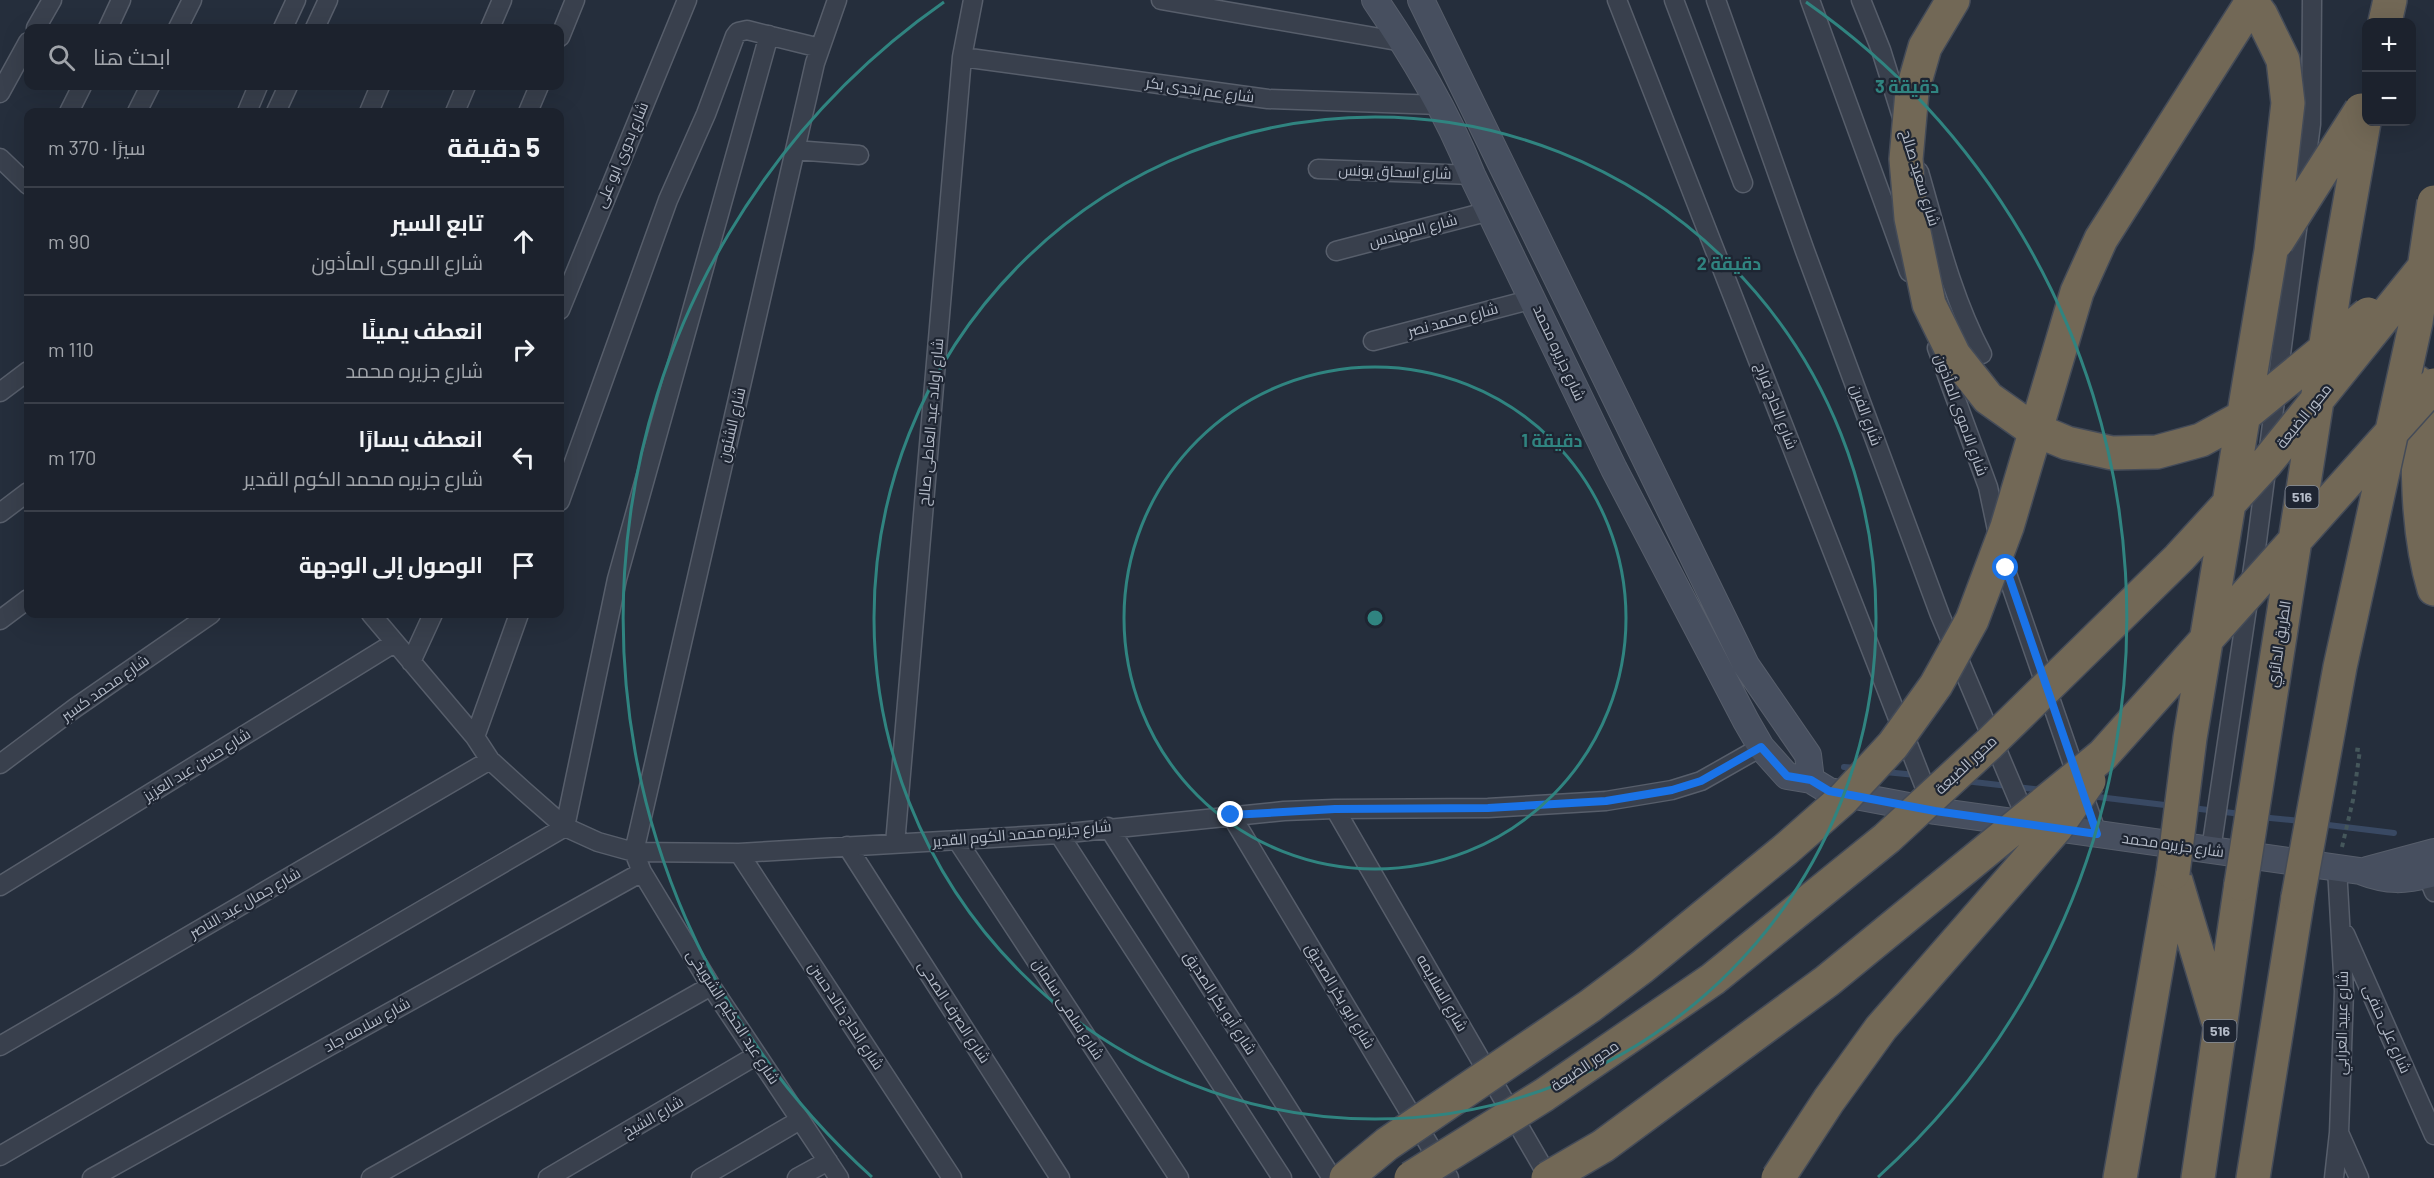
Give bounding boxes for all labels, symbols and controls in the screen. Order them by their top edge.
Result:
map controls [2362,18,2416,126]
button: + [2362,18,2416,72]
search box [24,24,564,90]
icon: search [45,41,78,74]
text: ابحث هنا [93,43,171,69]
street label: شارع عم نجدى بكر [1143,72,1256,109]
button: − [2362,72,2416,126]
text: 3 دقيقة [1875,75,1939,97]
street label: شارع بدوى ابو على [591,99,654,211]
street label: شارع سعيد صالح [1895,127,1944,229]
text: 5 دقيقة [447,131,540,162]
text: سيرًا · 370 m [48,135,146,159]
street label: شارع اسحاق يونس [1338,160,1452,185]
text: تابع السير [391,209,483,235]
street label: شارع المهندس [1367,210,1460,253]
icon: ahead [507,225,540,258]
text: 90 m [48,229,90,253]
text: شارع الاموى المأذون [312,250,483,274]
text: 2 دقيقة [1697,252,1761,274]
street label: شارع محمد نصر [1405,298,1501,343]
street label: شارع جزيره محمد [1527,302,1590,404]
text: انعطف يمينًا [361,317,483,343]
icon: right [507,333,540,366]
text: 110 m [48,337,94,361]
street label: شارع اولاد عبد العاطى صالح [914,337,949,507]
street label: شارع الاموى المأذون [1929,351,1992,479]
text: شارع جزيره محمد [345,358,483,382]
street label: شارع الحاج فراج [1749,360,1802,453]
street label: محور الضبعة [2272,379,2335,452]
street label: شارع الفرن [1845,381,1886,449]
street label: شارع الشئون [714,386,751,465]
text: انعطف يسارًا [359,425,483,451]
text: 1 دقيقة [1522,429,1583,451]
icon: left [507,441,540,474]
text: 170 m [48,445,96,469]
text: شارع جزيره محمد الكوم القدير [244,466,483,490]
road number: 516 [2286,486,2318,508]
icon: arrive [507,549,540,582]
text: الوصول إلى الوجهة [299,551,483,577]
route start [1992,554,2018,580]
street label: الطريق الدائري [2262,599,2298,689]
centre of rings [1365,608,1385,628]
street label: شارع محمد كسبر [56,650,154,727]
street label: شارع حسن عبد العزيز [139,724,255,807]
street label: محور الضبعة [1931,731,2001,798]
route end [1217,801,1243,827]
street label: شارع جزيره محمد الكوم القدير [931,816,1112,853]
street label: شارع جزيره محمد [2120,828,2225,863]
street label: شارع جمال عبد الناصر [185,863,305,944]
street label: شارع ابو بكر الصديق [1300,940,1379,1053]
street label: شارع عبد الحكيم الشويخى [681,946,784,1089]
street label: شارع أبو بكر الصديق [1178,947,1261,1059]
street label: شارع السلايمه [1411,951,1472,1036]
street label: شارع سلمى سلمان [1027,954,1108,1064]
street label: شارع الصرف الصحى [912,957,995,1068]
street label: شارع الحاج خالد حسن [803,958,888,1074]
street label: شارع عبيد العرابي [2331,971,2355,1075]
street label: شارع على حنفى [2358,981,2416,1077]
street label: شارع سلامه جاد [320,993,414,1058]
road number: 516 [2204,1020,2236,1042]
street label: محور الضبعة [1547,1036,1622,1095]
street label: شارع الشيخ [619,1092,687,1143]

